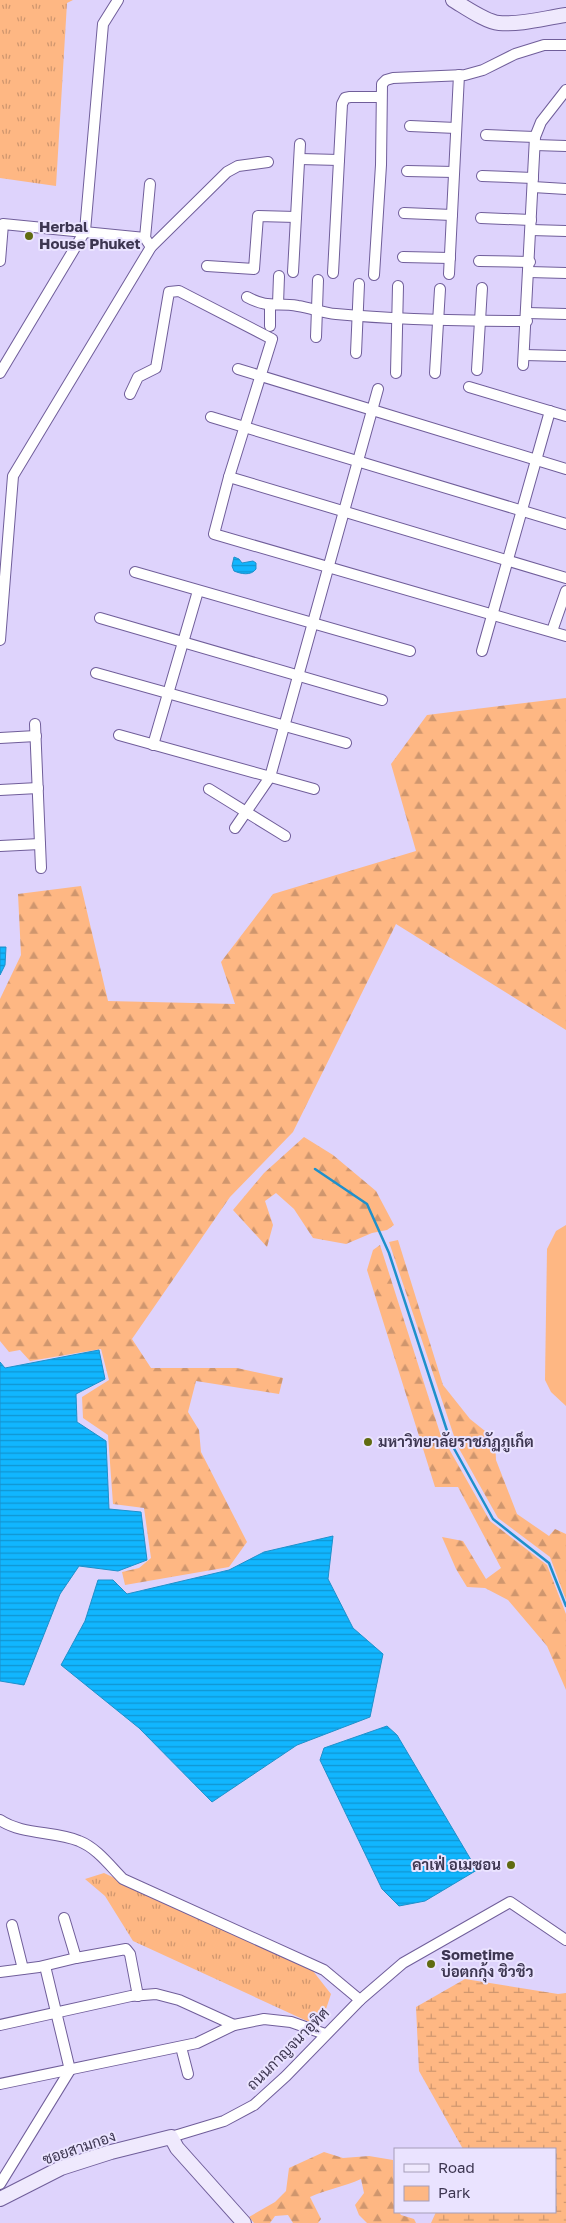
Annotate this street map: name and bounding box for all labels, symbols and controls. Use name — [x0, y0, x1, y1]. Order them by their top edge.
place label: Herbal House Phuket — [39, 217, 141, 252]
marker: Herbal House Phuket — [23, 230, 35, 242]
place label: มหาวิทยาลัยราชภัฏภูเก็ต — [378, 1431, 534, 1453]
marker: มหาวิทยาลัยราชภัฏภูเก็ต — [362, 1436, 374, 1448]
place label: คาเฟ่ อเมซอน — [412, 1855, 501, 1873]
marker: คาเฟ่ อเมซอน — [505, 1859, 517, 1871]
place label: Sometime บ่อตกกุ้ง ชิวชิว — [441, 1945, 534, 1983]
marker: Sometime บ่อตกกุ้ง ชิวชิว — [425, 1958, 437, 1970]
street label: ถนนกาญจนาอุทิศ — [242, 2003, 334, 2095]
street label: ซอยสามกอง — [40, 2126, 118, 2168]
legend — [394, 2148, 556, 2213]
text: Road — [438, 2158, 475, 2176]
text: Park — [438, 2183, 471, 2201]

